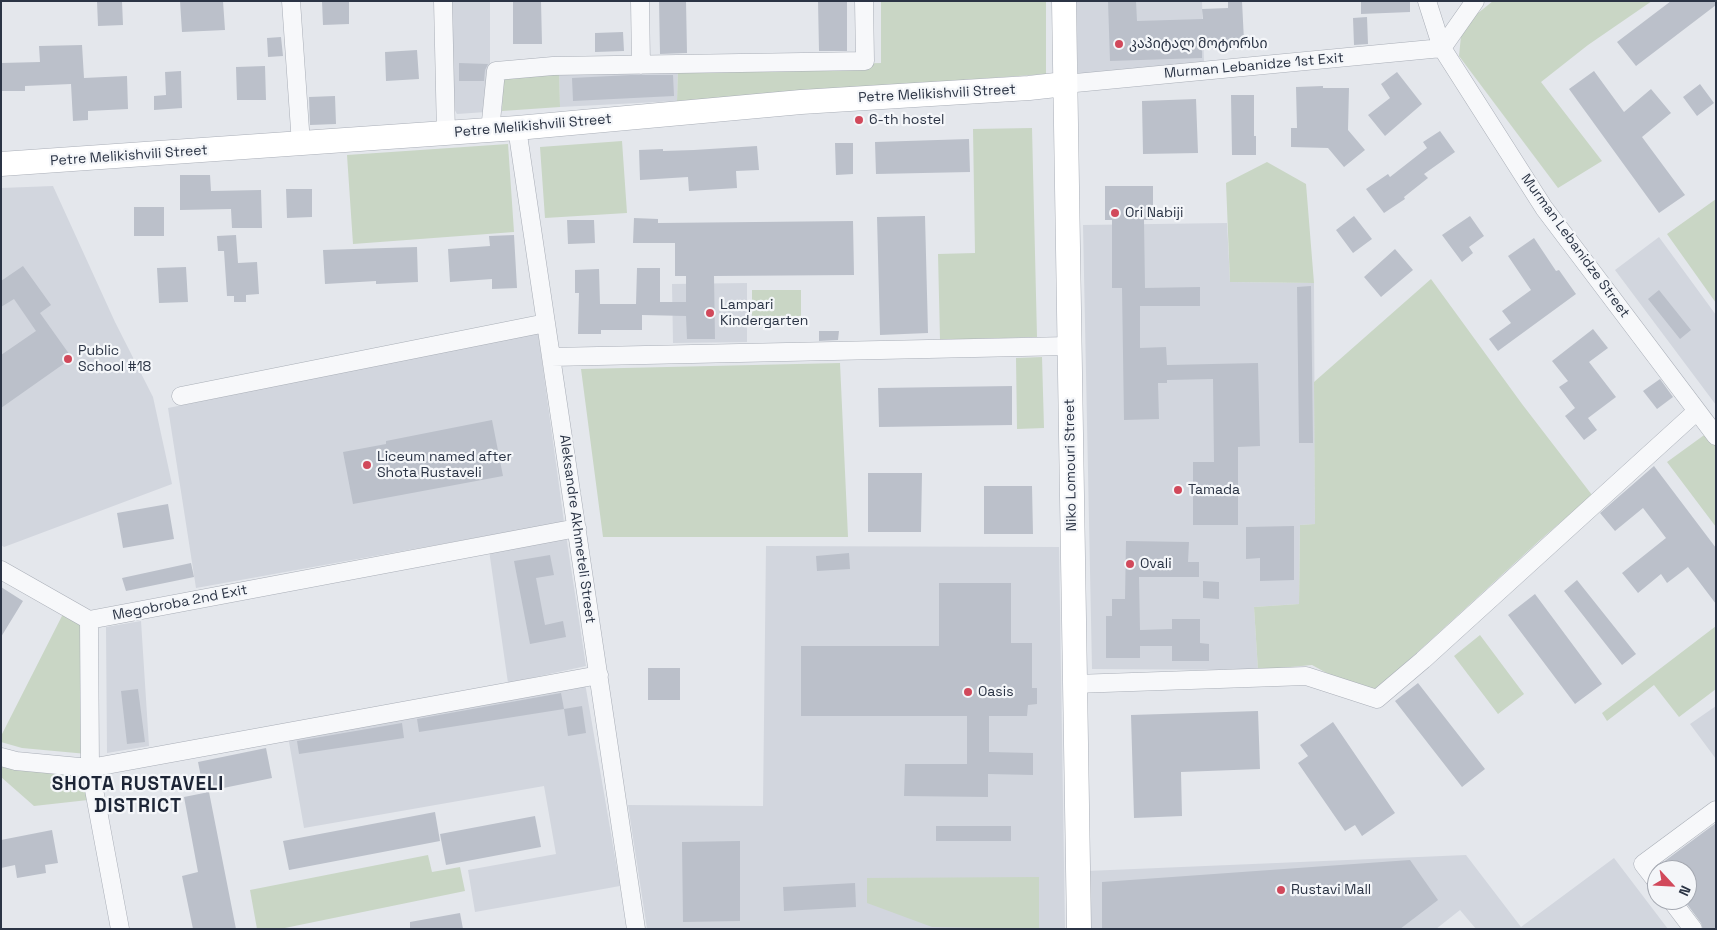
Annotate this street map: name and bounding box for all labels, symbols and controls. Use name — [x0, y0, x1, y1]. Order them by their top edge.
place label: კაპიტალ მოტორსი — [1129, 36, 1267, 52]
marker: კაპიტალ მოტორსი — [1113, 38, 1125, 50]
street label: Murman Lebanidze 1st Exit — [1163, 50, 1345, 82]
street label: Petre Melikishvili Street — [858, 81, 1016, 107]
street label: Petre Melikishvili Street — [454, 111, 612, 141]
place label: 6-th hostel — [869, 112, 945, 128]
marker: 6-th hostel — [853, 114, 865, 126]
street label: Petre Melikishvili Street — [50, 142, 208, 170]
street label: Murman Lebanidze Street — [1517, 171, 1633, 321]
place label: Ori Nabiji — [1125, 205, 1183, 221]
marker: Ori Nabiji — [1109, 207, 1121, 219]
place label: Lampari Kindergarten — [720, 297, 808, 330]
marker: Lampari Kindergarten — [704, 307, 716, 319]
place label: Public School #18 — [78, 343, 151, 376]
marker: Public School #18 — [62, 353, 74, 365]
street label: Niko Lomouri Street — [1061, 398, 1081, 532]
street label: Aleksandre Akhmeteli Street — [555, 434, 599, 624]
place label: Liceum named after Shota Rustaveli — [377, 449, 512, 482]
marker: Liceum named after Shota Rustaveli — [361, 459, 373, 471]
place label: Tamada — [1188, 482, 1240, 498]
marker: Tamada — [1172, 484, 1184, 496]
place label: Ovali — [1140, 556, 1172, 572]
marker: Ovali — [1124, 558, 1136, 570]
street label: Megobroba 2nd Exit — [111, 582, 249, 624]
place label: Oasis — [978, 684, 1014, 700]
marker: Oasis — [962, 686, 974, 698]
district label: SHOTA RUSTAVELI DISTRICT — [50, 774, 226, 818]
north arrow — [1647, 860, 1697, 910]
place label: Rustavi Mall — [1291, 882, 1371, 898]
text: N — [1675, 883, 1695, 899]
marker: Rustavi Mall — [1275, 884, 1287, 896]

